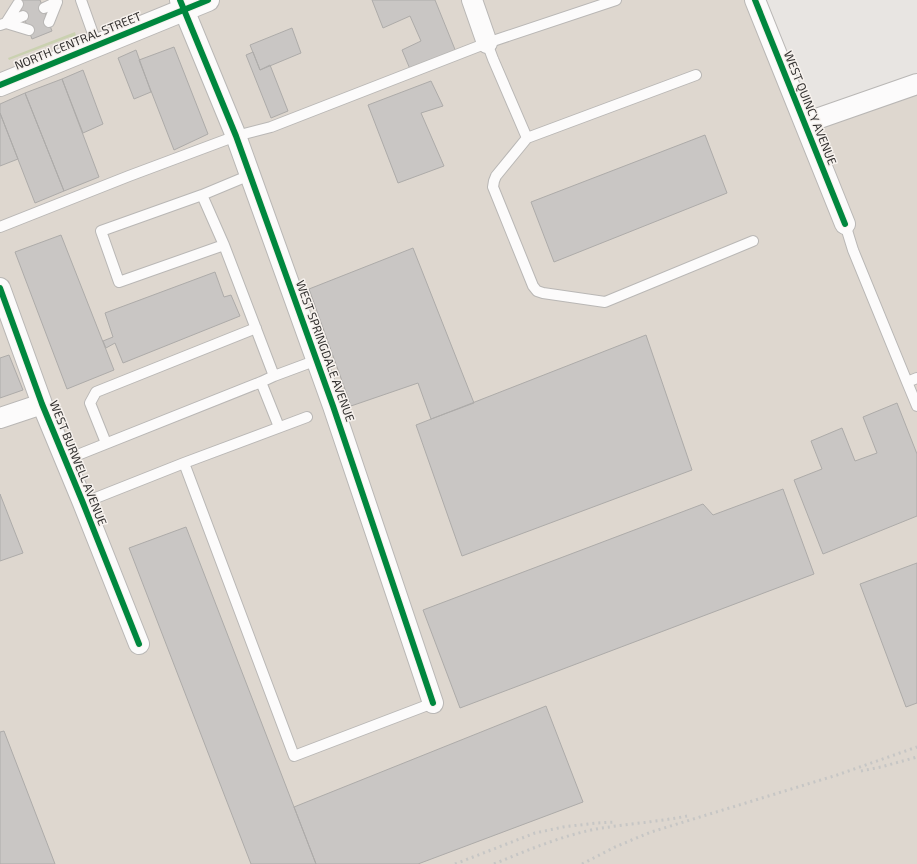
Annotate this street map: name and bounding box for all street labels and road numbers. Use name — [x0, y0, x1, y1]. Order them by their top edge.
street label: NORTH CENTRAL STREET — [12, 8, 143, 72]
street label: WEST QUINCY AVENUE — [781, 49, 840, 167]
street label: WEST SPRINGDALE AVENUE — [294, 278, 358, 424]
street label: WEST BURWELL AVENUE — [47, 398, 111, 528]

